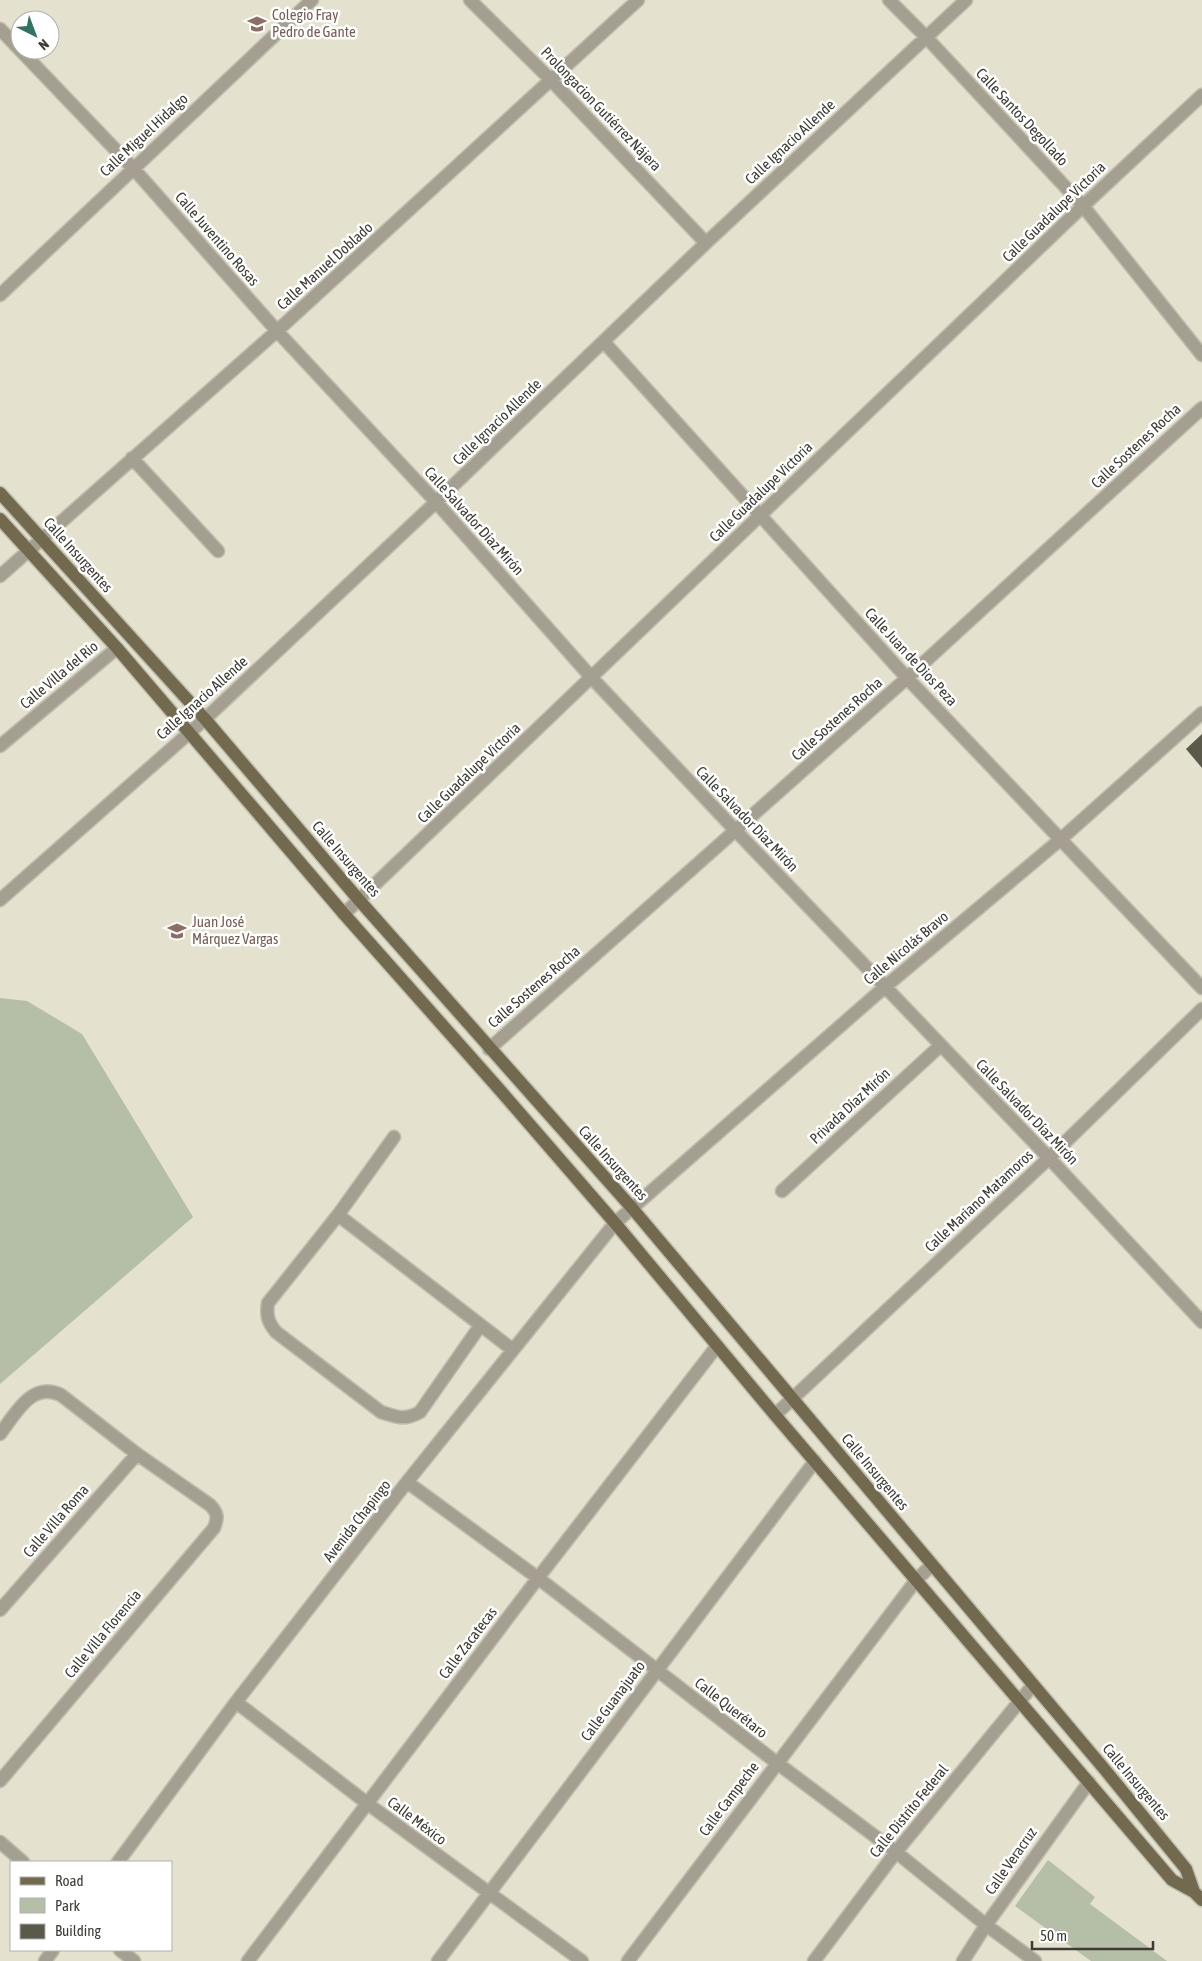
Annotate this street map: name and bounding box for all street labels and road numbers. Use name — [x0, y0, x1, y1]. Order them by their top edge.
street label: Prolongacion Gutiérrez Nájera — [538, 43, 665, 174]
street label: Calle Santos Degollado — [973, 64, 1072, 169]
street label: Calle Miguel Hidalgo — [96, 90, 191, 180]
street label: Calle Ignacio Allende — [741, 96, 838, 187]
street label: Calle Guadalupe Victoria — [999, 158, 1109, 265]
street label: Calle Juventino Rosas — [172, 188, 263, 289]
street label: Calle Manuel Doblado — [273, 218, 376, 313]
street label: Calle Ignacio Allende — [449, 375, 544, 468]
street label: Calle Sostenes Rocha — [1088, 400, 1184, 491]
street label: Calle Guadalupe Victoria — [706, 438, 816, 545]
street label: Calle Salvador Díaz Mirón — [421, 463, 527, 578]
street label: Calle Insurgentes — [40, 514, 116, 595]
street label: Calle Juan de Dios Peza — [862, 604, 961, 709]
street label: Calle Villa del Río — [16, 637, 101, 712]
street label: Calle Ignacio Allende — [153, 652, 251, 743]
street label: Calle Sostenes Rocha — [788, 674, 885, 764]
street label: Calle Guadalupe Victoria — [414, 719, 524, 826]
street label: Calle Salvador Díaz Mirón — [693, 763, 802, 875]
street label: Calle Insurgentes — [309, 817, 384, 900]
street label: Calle Nicolás Bravo — [860, 907, 951, 988]
street label: Calle Sostenes Rocha — [484, 942, 583, 1031]
street label: Calle Salvador Díaz Mirón — [973, 1056, 1082, 1168]
street label: Privada Díaz Mirón — [806, 1064, 893, 1147]
street label: Calle Insurgentes — [575, 1122, 651, 1203]
street label: Calle Mariano Matamoros — [921, 1146, 1036, 1255]
street label: Calle Insurgentes — [838, 1430, 912, 1513]
street label: Avenida Chapingo — [319, 1476, 394, 1565]
street label: Calle Villa Roma — [20, 1481, 92, 1560]
street label: Calle Villa Florencia — [61, 1586, 144, 1681]
street label: Calle Zacatecas — [435, 1603, 500, 1682]
street label: Calle Guanajuato — [577, 1657, 648, 1744]
street label: Calle Querétaro — [692, 1674, 771, 1741]
street label: Calle Insurgentes — [1099, 1740, 1173, 1823]
street label: Calle Campeche — [695, 1758, 762, 1839]
street label: Calle Distrito Federal — [866, 1761, 951, 1861]
street label: Calle México — [385, 1793, 450, 1848]
street label: Calle Veracruz — [981, 1823, 1040, 1897]

